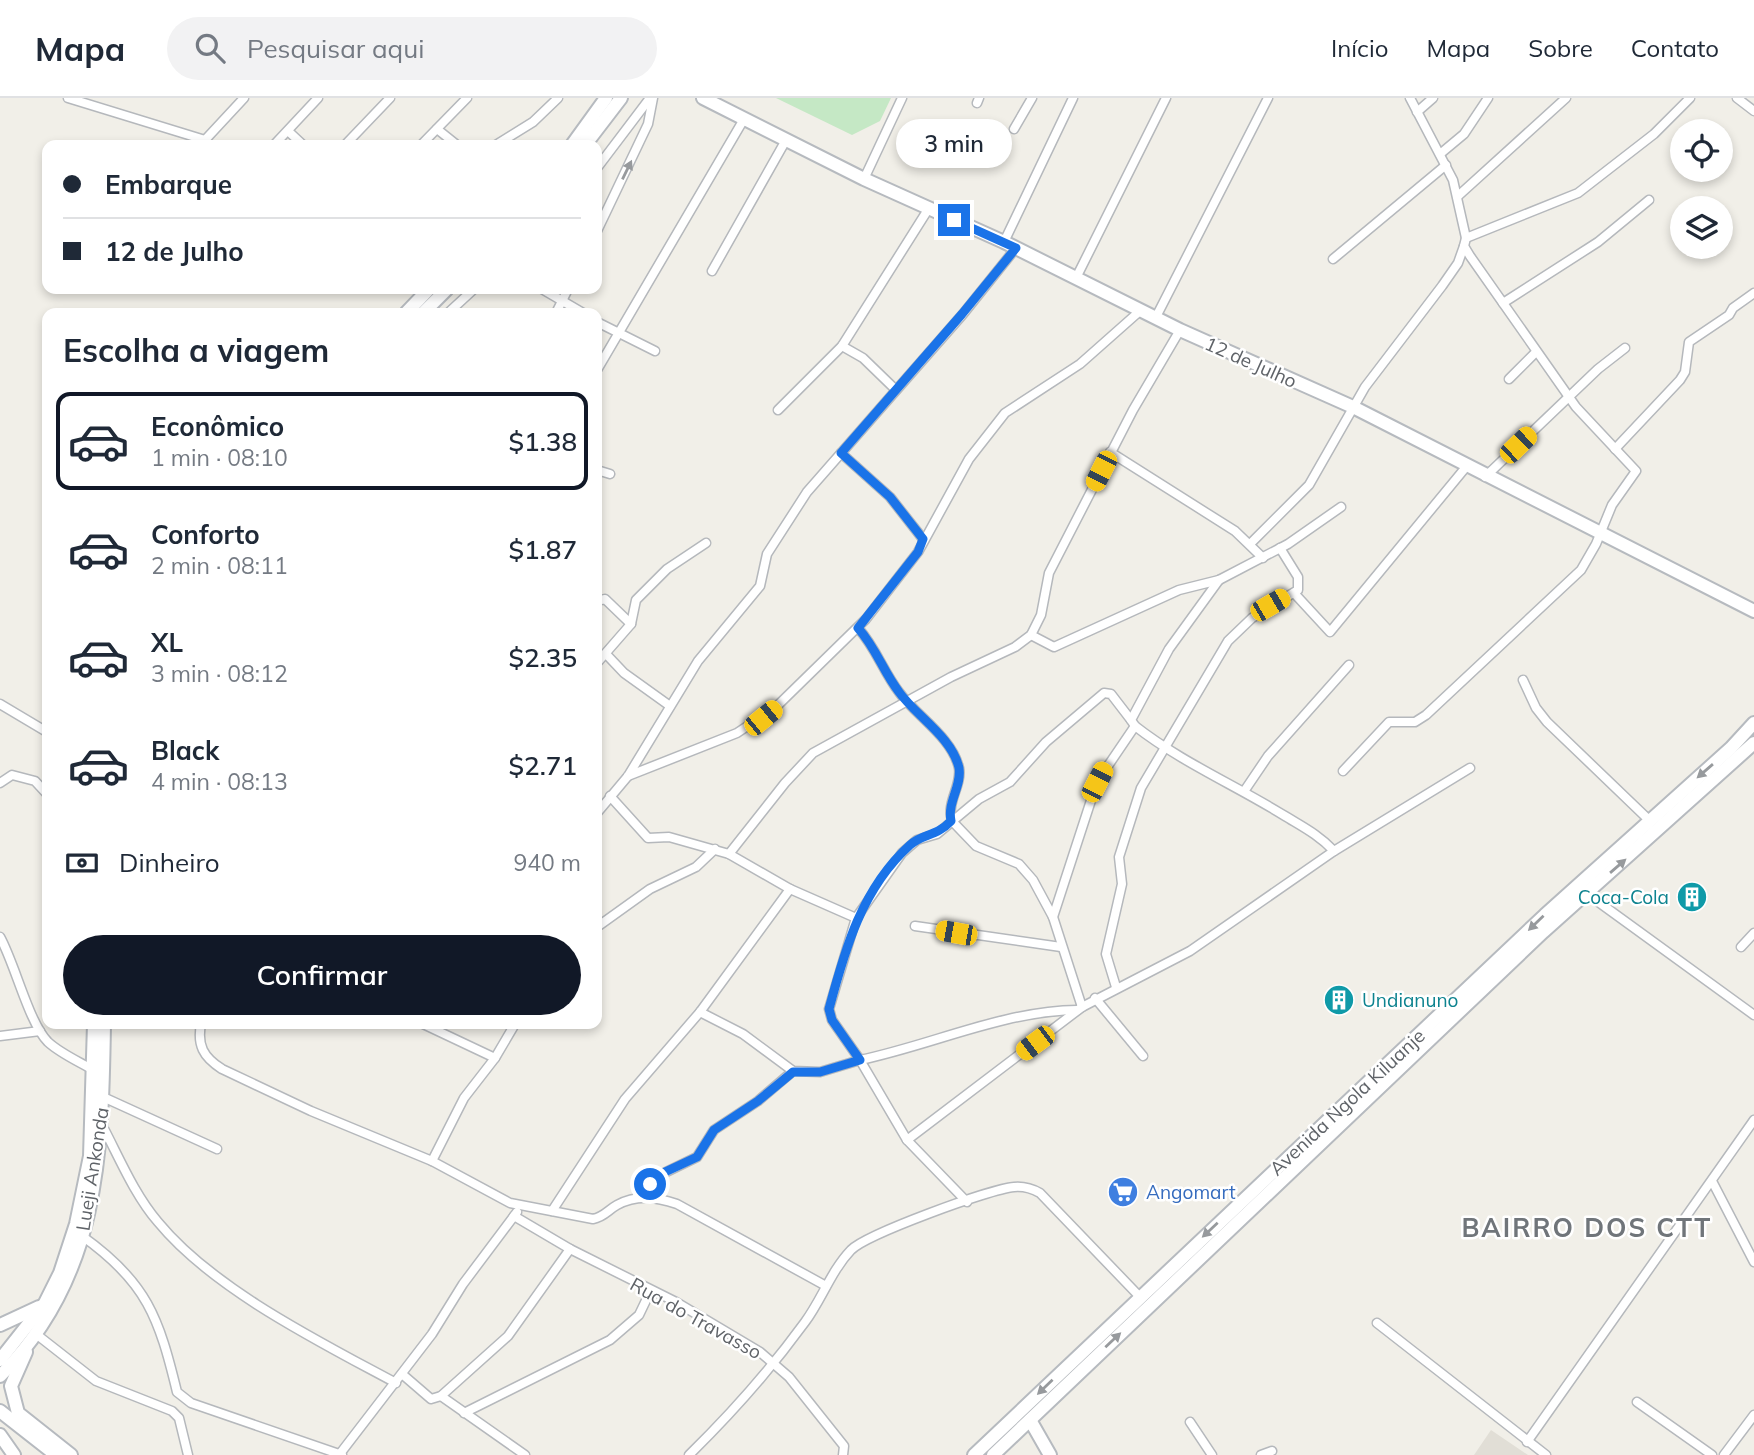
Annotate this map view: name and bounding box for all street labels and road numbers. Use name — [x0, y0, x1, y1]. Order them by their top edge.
street label: 12 de Julho — [1201, 331, 1301, 393]
street label: Avenida Ngola Kiluanje — [1264, 1024, 1430, 1180]
street label: Lueji Ankonda — [70, 1105, 114, 1233]
street label: Rua do Travasso — [626, 1272, 766, 1364]

